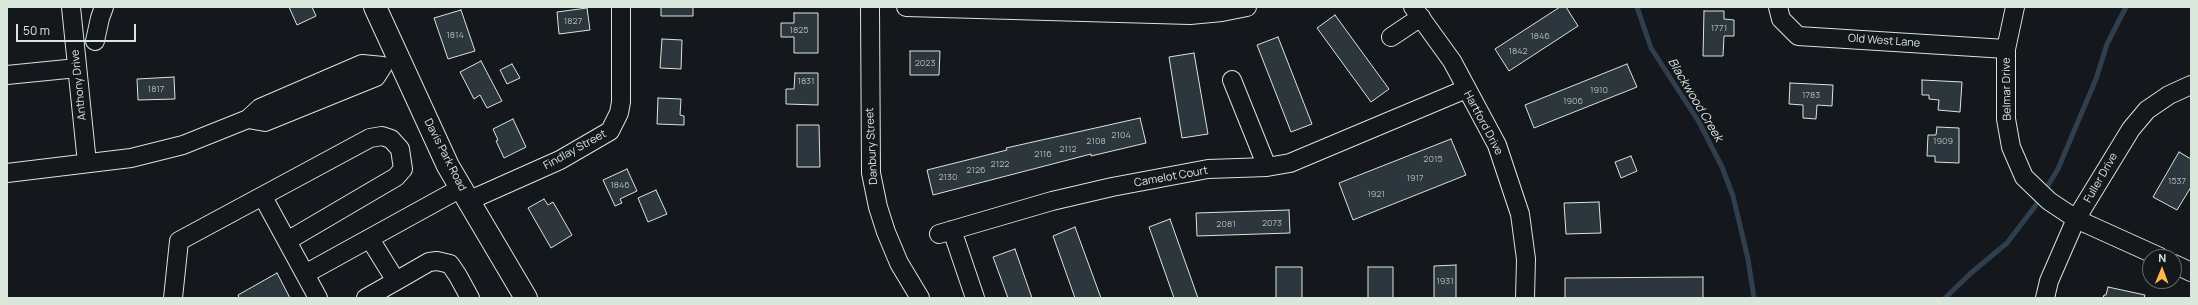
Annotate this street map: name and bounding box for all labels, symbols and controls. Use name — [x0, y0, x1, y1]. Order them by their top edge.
scale bar — [18, 16, 138, 42]
house number: 1827 — [564, 16, 582, 26]
text: 50 m — [23, 22, 50, 39]
house number: 1771 — [1711, 23, 1727, 33]
house number: 1825 — [789, 25, 809, 35]
house number: 1814 — [446, 30, 464, 40]
house number: 1846 — [1530, 31, 1550, 41]
street label: Old West Lane — [1847, 32, 1921, 50]
house number: 1842 — [1508, 46, 1528, 56]
street label: Anthony Drive — [69, 49, 89, 121]
water label: Blackwood Creek — [1664, 56, 1726, 144]
street label: Belmar Drive — [2000, 57, 2014, 121]
house number: 2023 — [915, 58, 935, 68]
house number: 1831 — [797, 76, 815, 86]
house number: 1817 — [148, 84, 164, 94]
house number: 1910 — [1590, 85, 1608, 95]
street label: Hartford Drive — [1461, 89, 1505, 157]
house number: 1783 — [1802, 90, 1820, 100]
house number: 1906 — [1563, 96, 1583, 106]
street label: Danbury Street — [863, 107, 881, 185]
street label: Davis Park Road — [421, 117, 469, 193]
street label: Findlay Street — [541, 127, 609, 173]
house number: 2104 — [1111, 130, 1131, 140]
house number: 2108 — [1086, 136, 1106, 146]
house number: 1909 — [1933, 136, 1953, 146]
house number: 2112 — [1059, 144, 1077, 154]
house number: 2116 — [1034, 149, 1052, 159]
street label: Fuller Drive — [2081, 151, 2121, 205]
house number: 2015 — [1423, 154, 1443, 164]
house number: 2122 — [991, 159, 1009, 169]
street label: Camelot Court — [1133, 164, 1209, 190]
house number: 2126 — [966, 165, 986, 175]
house number: 2130 — [938, 172, 958, 182]
house number: 1917 — [1406, 173, 1424, 183]
house number: 1537 — [2168, 176, 2186, 186]
house number: 1846 — [610, 180, 630, 190]
house number: 1921 — [1367, 189, 1385, 199]
house number: 2073 — [1262, 218, 1282, 228]
house number: 2081 — [1216, 219, 1236, 229]
north arrow — [2142, 249, 2182, 289]
text: N — [2158, 250, 2166, 265]
house number: 1931 — [1436, 276, 1454, 286]

